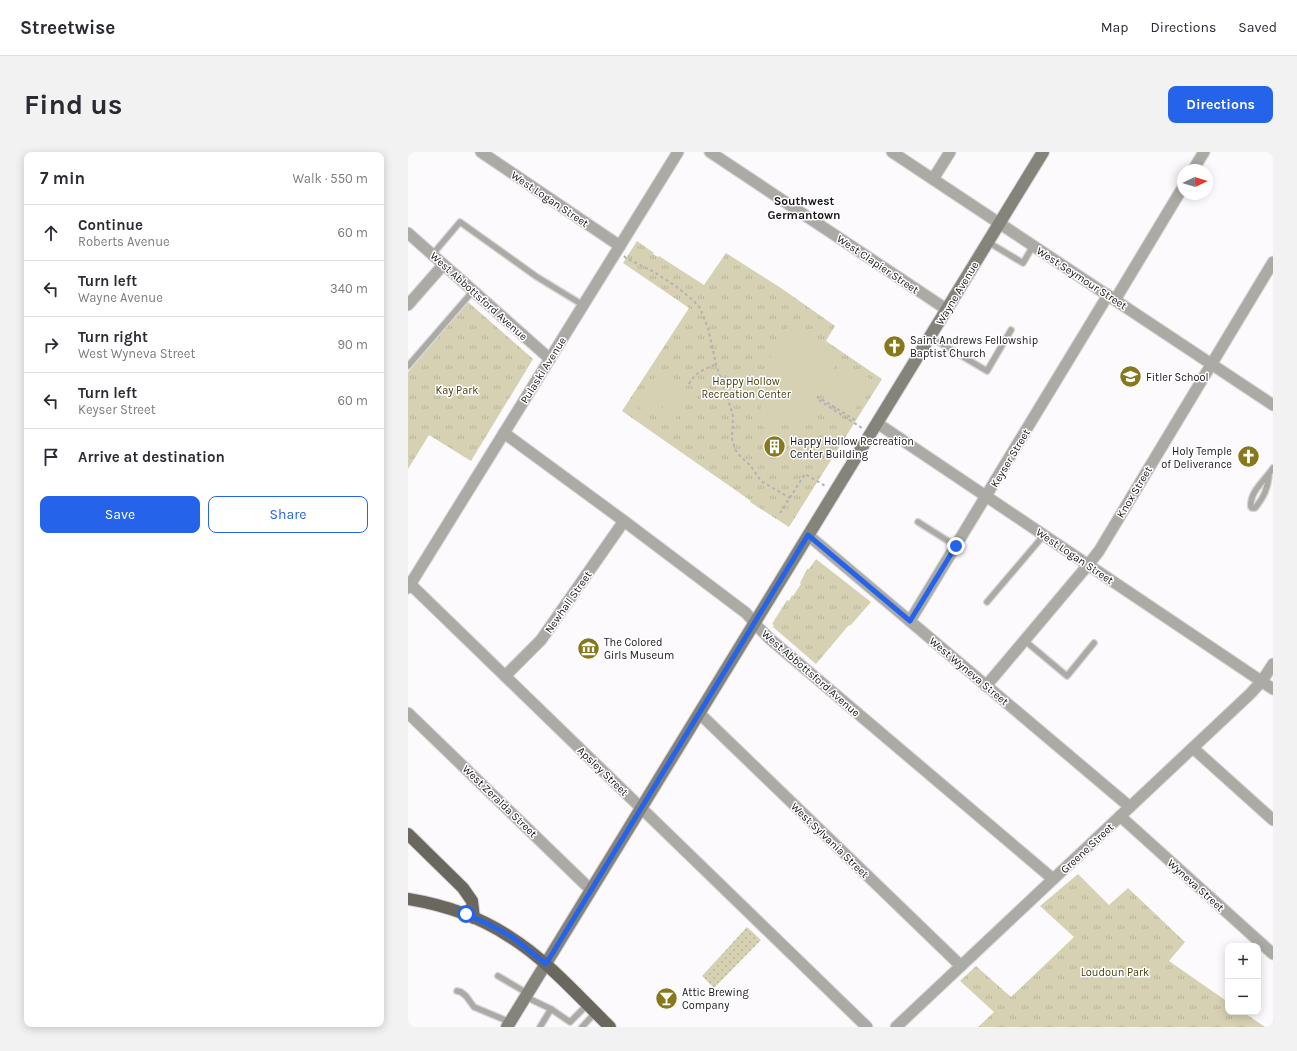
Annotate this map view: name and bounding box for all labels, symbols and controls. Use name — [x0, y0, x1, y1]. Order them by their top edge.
text: Streetwise — [20, 17, 115, 39]
text: Map — [1101, 19, 1129, 36]
text: Directions — [1151, 19, 1216, 36]
text: Saved — [1238, 19, 1277, 36]
button: Directions — [1168, 86, 1273, 123]
text: Find us — [24, 88, 123, 121]
north arrow — [1177, 164, 1213, 200]
text: 7 min — [40, 168, 85, 188]
street label: West Logan Street — [509, 169, 591, 230]
text: Walk · 550 m — [293, 171, 368, 186]
district label: Southwest Germantown — [767, 194, 841, 222]
text: Continue — [78, 216, 143, 234]
icon: ahead — [40, 222, 62, 244]
text: 60 m — [338, 225, 368, 240]
street label: West Clapier Street — [834, 232, 921, 297]
text: Roberts Avenue — [78, 234, 170, 249]
street label: West Seymour Street — [1034, 244, 1129, 312]
street label: West Abbottsford Avenue — [428, 249, 530, 344]
street label: Wayne Avenue — [933, 259, 982, 327]
text: Turn left — [78, 272, 137, 290]
icon: left — [40, 278, 62, 300]
text: 340 m — [330, 281, 368, 296]
text: Wayne Avenue — [78, 290, 163, 305]
text: Turn right — [78, 328, 148, 346]
church icon: Saint Andrews Fellowship Baptist Church — [882, 333, 908, 359]
icon: right — [40, 334, 62, 356]
street label: Pulaski Avenue — [518, 334, 569, 406]
place label: Saint Andrews Fellowship Baptist Church — [910, 334, 1038, 360]
text: 90 m — [337, 337, 368, 352]
text: West Wyneva Street — [78, 346, 195, 361]
school or university icon: Fitler School — [1117, 364, 1143, 390]
place label: Fitler School — [1146, 371, 1209, 384]
park label: Happy Hollow Recreation Center — [701, 375, 791, 401]
text: Turn left — [78, 384, 137, 402]
park label: Kay Park — [436, 384, 478, 397]
icon: left — [40, 390, 62, 412]
text: 60 m — [338, 393, 368, 408]
text: Keyser Street — [78, 402, 156, 417]
street label: Keyser Street — [988, 427, 1033, 490]
building icon: Happy Hollow Recreation Center Building — [761, 434, 787, 460]
place label: Happy Hollow Recreation Center Building — [790, 435, 914, 461]
church icon: Holy Temple of Deliverance — [1235, 444, 1261, 470]
place label: Holy Temple of Deliverance — [1161, 445, 1232, 471]
icon: arrive — [40, 446, 62, 468]
text: Arrive at destination — [78, 448, 225, 466]
street label: Knox Street — [1114, 464, 1155, 520]
button: Save — [40, 496, 200, 533]
button: Share — [208, 496, 368, 533]
street label: West Logan Street — [1034, 526, 1116, 587]
route end — [947, 537, 965, 555]
street label: Newhall Street — [542, 569, 595, 636]
street label: West Abbottsford Avenue — [759, 627, 863, 720]
street label: West Wyneva Street — [926, 634, 1011, 708]
museum icon: The Colored Girls Museum — [576, 635, 602, 661]
place label: The Colored Girls Museum — [604, 636, 674, 662]
street label: Apsley Street — [575, 744, 631, 799]
street label: West Zeralda Street — [460, 763, 540, 840]
street label: West Sylvania Street — [788, 800, 871, 881]
street label: Greene Street — [1058, 821, 1116, 876]
street label: Wyneva Street — [1165, 857, 1227, 914]
route start — [457, 905, 475, 923]
map controls — [1225, 943, 1261, 1015]
button: + — [1225, 943, 1261, 979]
park label: Loudoun Park — [1081, 966, 1149, 979]
button: − — [1225, 979, 1261, 1015]
bar icon: Attic Brewing Company — [654, 985, 680, 1011]
place label: Attic Brewing Company — [682, 986, 750, 1012]

